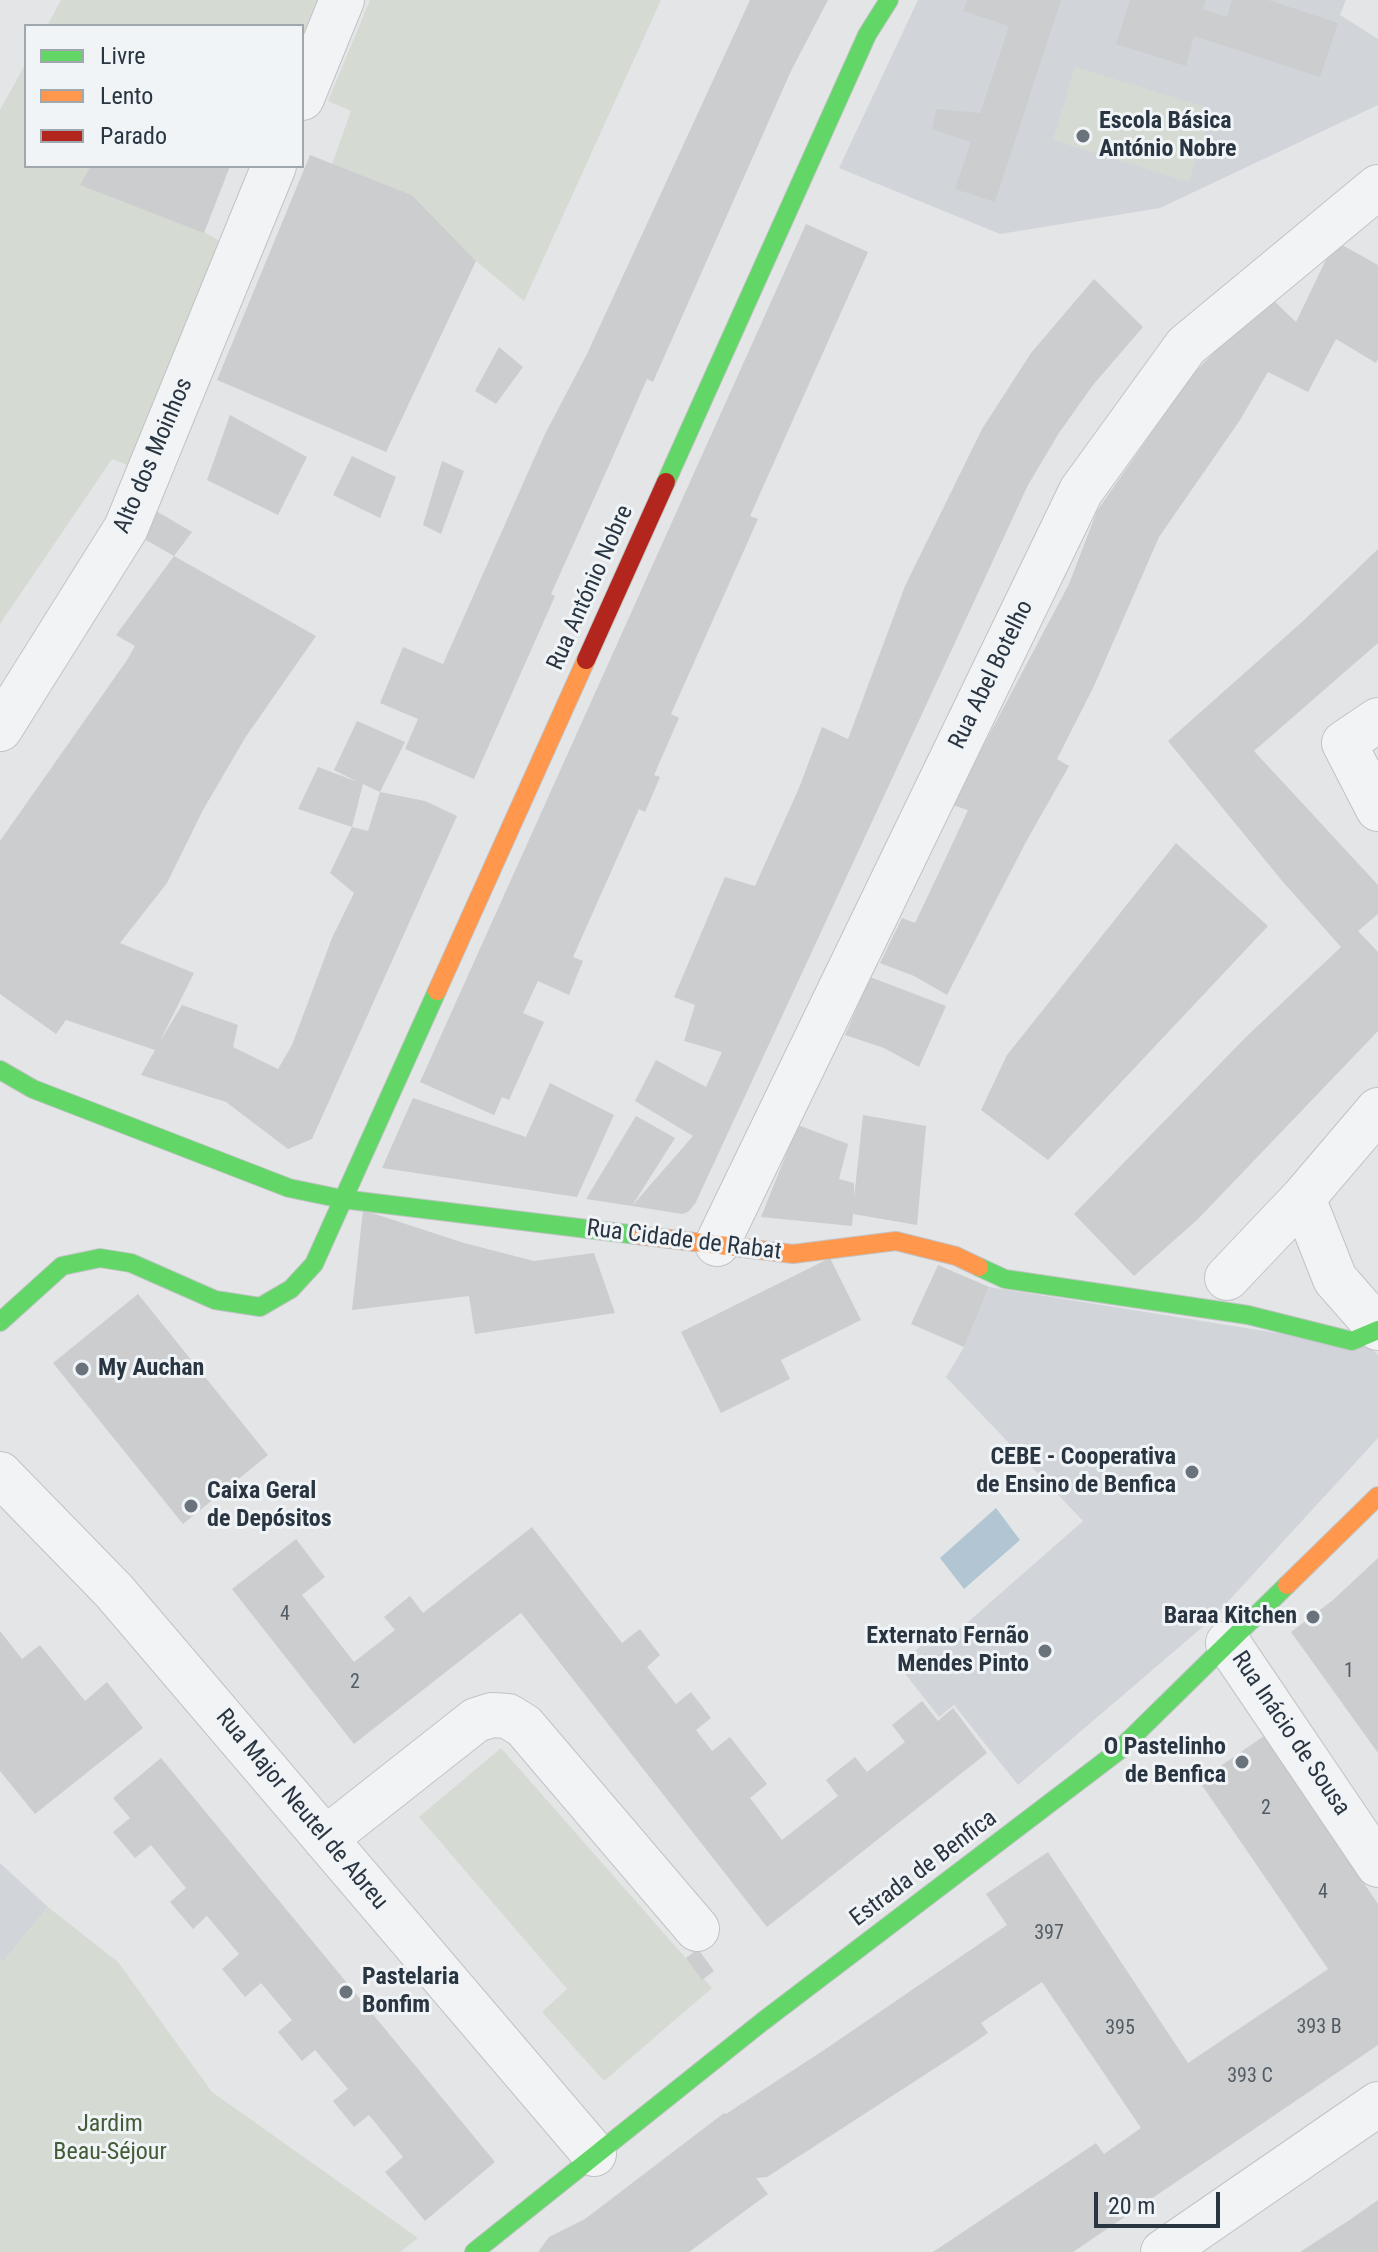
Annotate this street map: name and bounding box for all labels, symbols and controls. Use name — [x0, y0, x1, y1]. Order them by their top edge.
legend — [24, 24, 304, 168]
text: Livre — [100, 42, 146, 70]
text: Lento — [100, 82, 153, 110]
place label: Escola Básica António Nobre — [1099, 108, 1237, 164]
text: Parado — [100, 122, 167, 150]
marker: Escola Básica António Nobre — [1074, 127, 1092, 145]
street label: Alto dos Moinhos — [108, 374, 200, 538]
street label: Rua António Nobre — [542, 501, 640, 675]
street label: Rua Abel Botelho — [944, 596, 1040, 754]
street label: Rua Cidade de Rabat — [585, 1215, 783, 1267]
place label: My Auchan — [98, 1355, 204, 1383]
marker: My Auchan — [73, 1360, 91, 1378]
place label: CEBE - Cooperativa de Ensino de Benfica — [976, 1444, 1176, 1500]
marker: CEBE - Cooperativa de Ensino de Benfica — [1183, 1463, 1201, 1481]
place label: Caixa Geral de Depósitos — [207, 1478, 332, 1534]
marker: Caixa Geral de Depósitos — [182, 1497, 200, 1515]
house number: 4 — [280, 1603, 290, 1627]
place label: Baraa Kitchen — [1164, 1603, 1297, 1631]
marker: Baraa Kitchen — [1304, 1608, 1322, 1626]
place label: Externato Fernão Mendes Pinto — [866, 1623, 1029, 1679]
marker: Externato Fernão Mendes Pinto — [1036, 1642, 1054, 1660]
street label: Rua Inácio de Sousa — [1224, 1646, 1356, 1822]
house number: 1 — [1344, 1660, 1354, 1684]
house number: 2 — [350, 1671, 360, 1695]
street label: Rua Major Neutel de Abreu — [209, 1704, 393, 1916]
place label: O Pastelinho de Benfica — [1104, 1734, 1226, 1790]
marker: O Pastelinho de Benfica — [1233, 1753, 1251, 1771]
house number: 2 — [1261, 1797, 1271, 1821]
street label: Estrada de Benfica — [845, 1804, 1003, 1934]
house number: 4 — [1318, 1881, 1328, 1905]
house number: 397 — [1034, 1922, 1064, 1946]
place label: Pastelaria Bonfim — [362, 1964, 459, 2020]
marker: Pastelaria Bonfim — [337, 1983, 355, 2001]
house number: 393 B — [1296, 2016, 1342, 2040]
house number: 395 — [1105, 2017, 1135, 2041]
house number: 393 C — [1227, 2065, 1273, 2089]
park label: Jardim Beau-Séjour — [53, 2111, 167, 2167]
scale bar — [1098, 2176, 1224, 2226]
text: 20 m — [1108, 2192, 1155, 2220]

